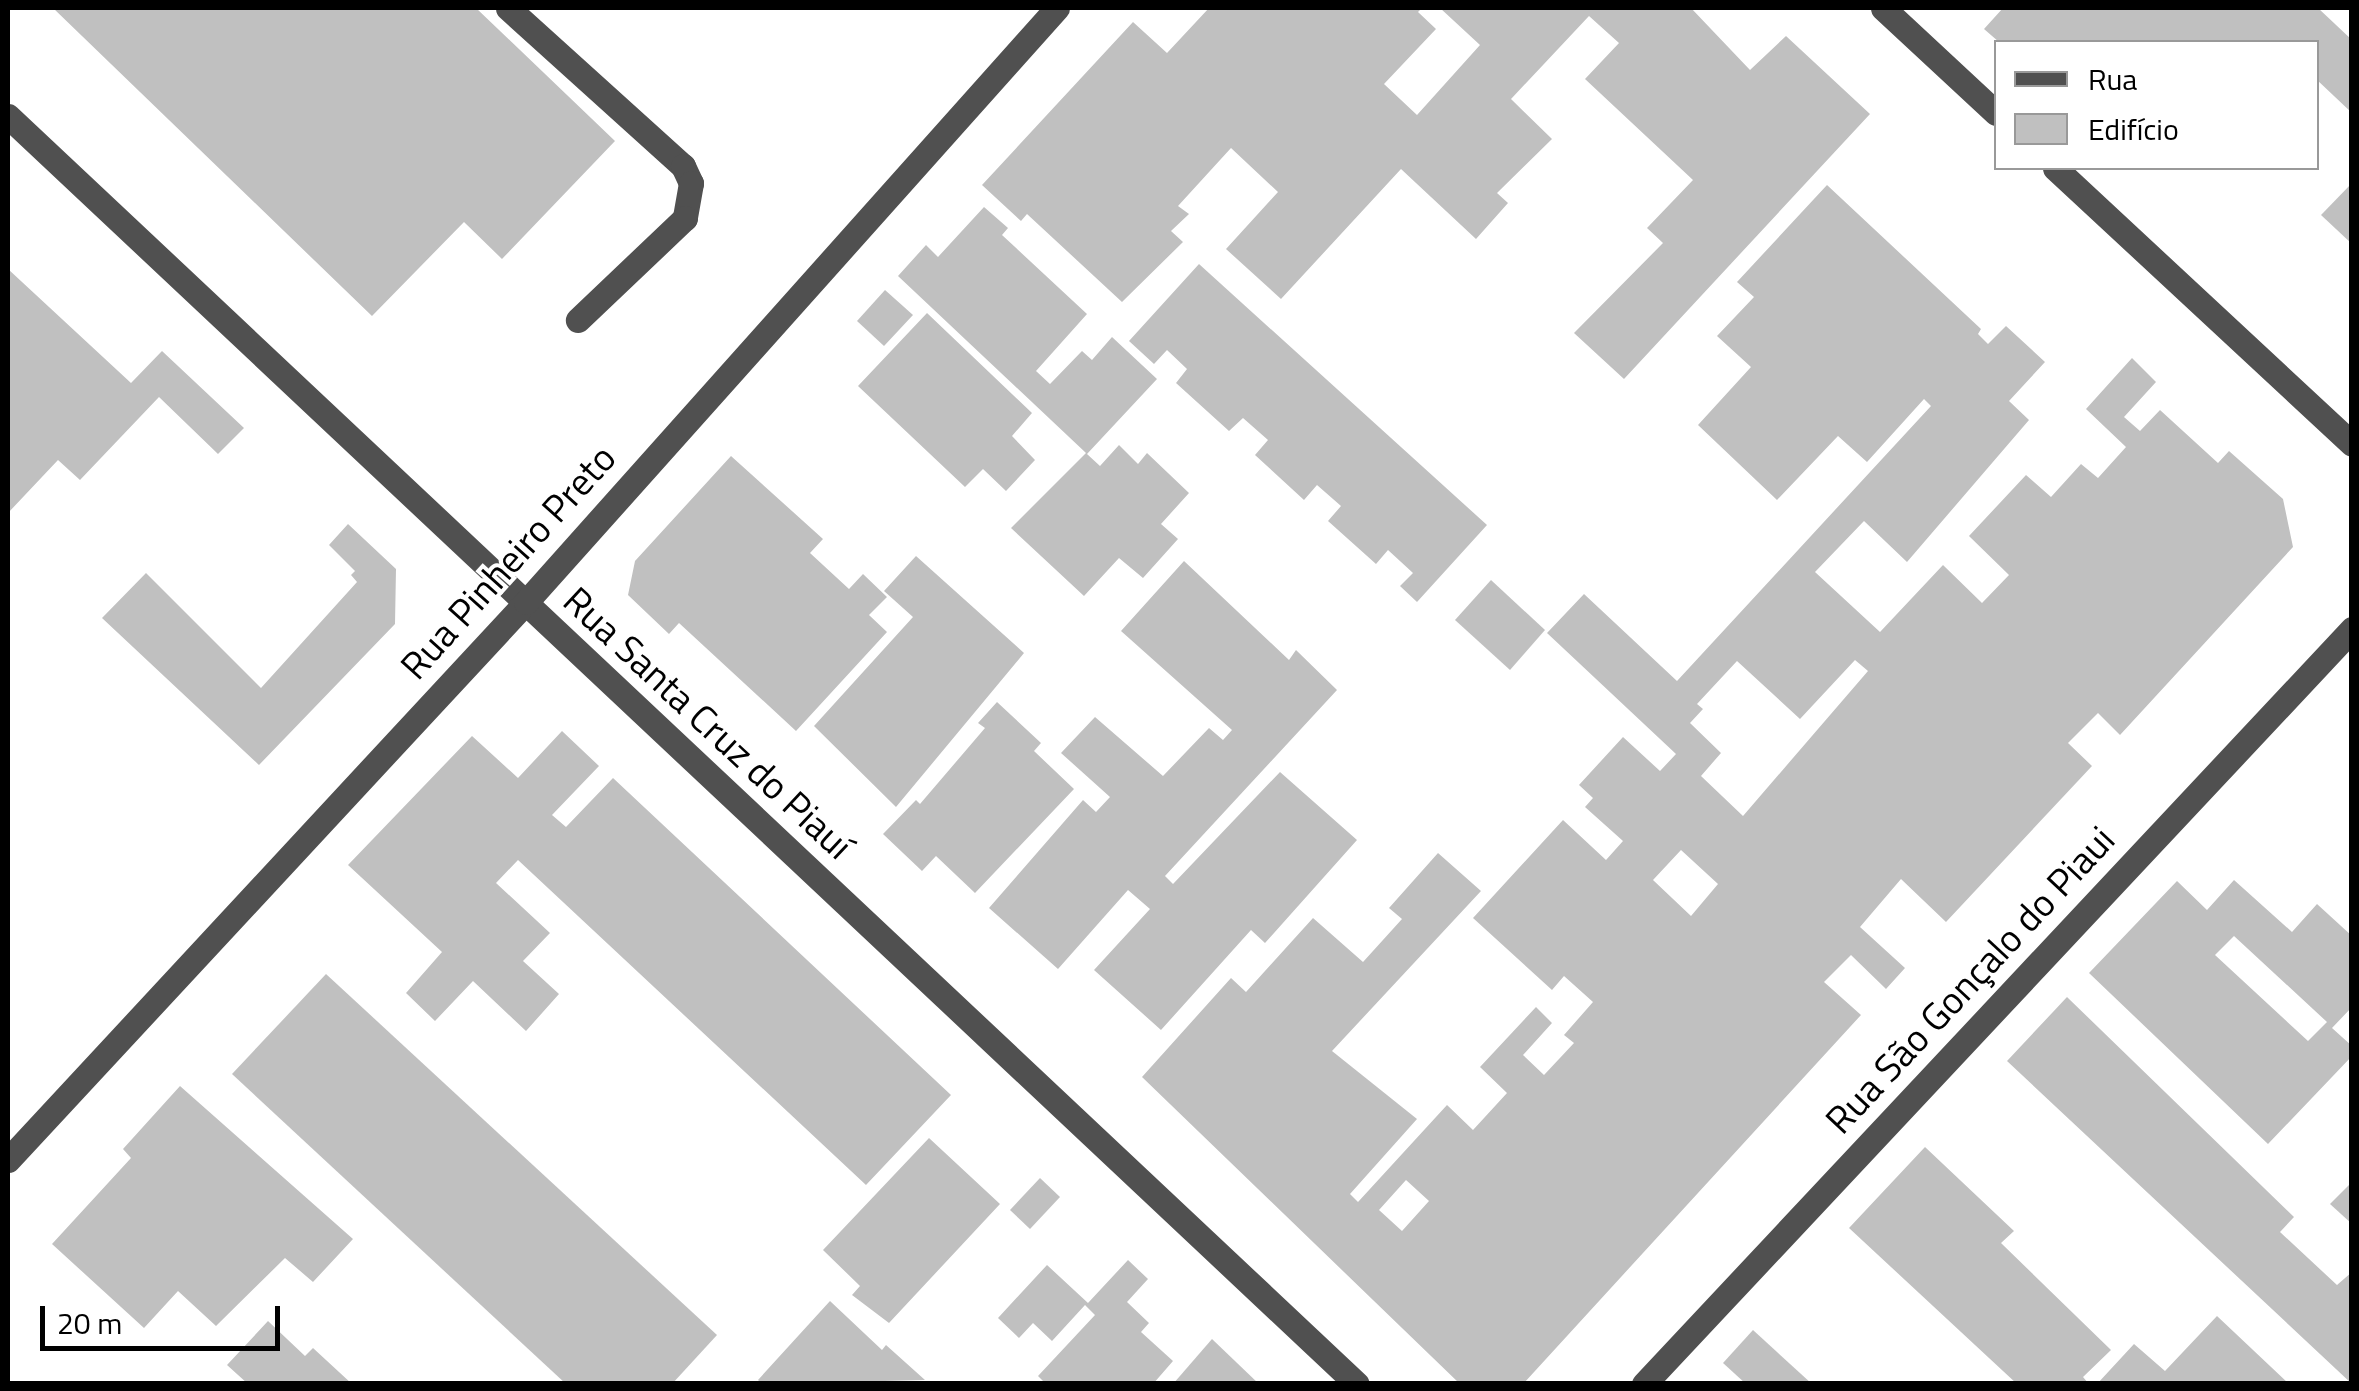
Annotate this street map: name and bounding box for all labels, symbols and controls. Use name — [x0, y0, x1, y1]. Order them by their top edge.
legend — [1994, 40, 2319, 170]
text: Rua — [2088, 56, 2137, 102]
text: Edifício — [2088, 106, 2179, 152]
street label: Rua Pinheiro Preto — [391, 436, 625, 688]
street label: Rua Santa Cruz do Piauí — [554, 577, 862, 869]
street label: Rua São Gonçalo do Piaui — [1816, 817, 2124, 1143]
scale bar — [45, 1286, 285, 1348]
text: 20 m — [57, 1300, 122, 1346]

